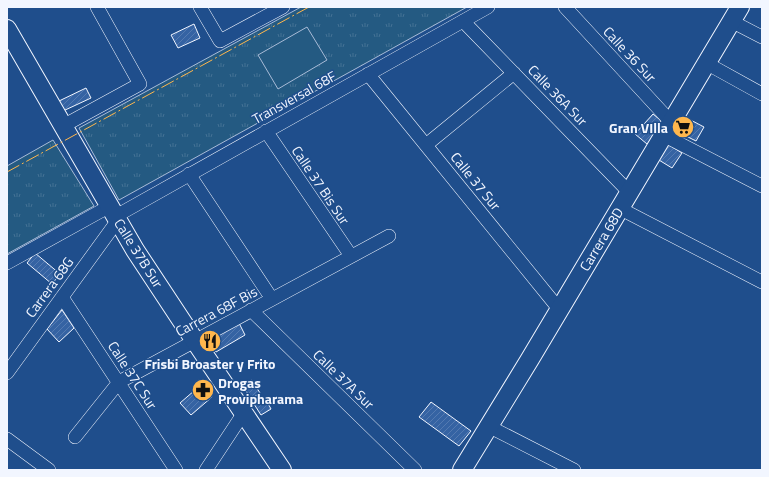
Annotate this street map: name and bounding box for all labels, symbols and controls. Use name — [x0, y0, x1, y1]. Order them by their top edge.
street label: Calle 36 Sur — [598, 21, 662, 87]
street label: Calle 36A Sur — [523, 60, 593, 131]
street label: Transversal 68F — [248, 65, 340, 129]
supermarket icon: Gran VIlla — [670, 114, 696, 140]
place label: Gran VIlla — [609, 117, 668, 138]
street label: Calle 37 Bis Sur — [287, 141, 355, 229]
street label: Calle 37 Sur — [446, 147, 506, 215]
street label: Carrera 68D — [574, 203, 628, 275]
street label: Calle 37B Sur — [109, 214, 169, 292]
street label: Carrera 68G — [20, 252, 78, 322]
street label: Carrera 68F Bis — [171, 280, 261, 342]
restaurant icon: Frisbi Broaster y Frito — [197, 328, 223, 354]
street label: Calle 37C Sur — [103, 337, 163, 413]
street label: Calle 37A Sur — [309, 344, 380, 414]
place label: Frisbi Broaster y Frito — [144, 353, 276, 374]
place label: Drogas Provipharama — [218, 372, 303, 409]
pharmacy icon: Drogas Provipharama — [190, 377, 216, 403]

